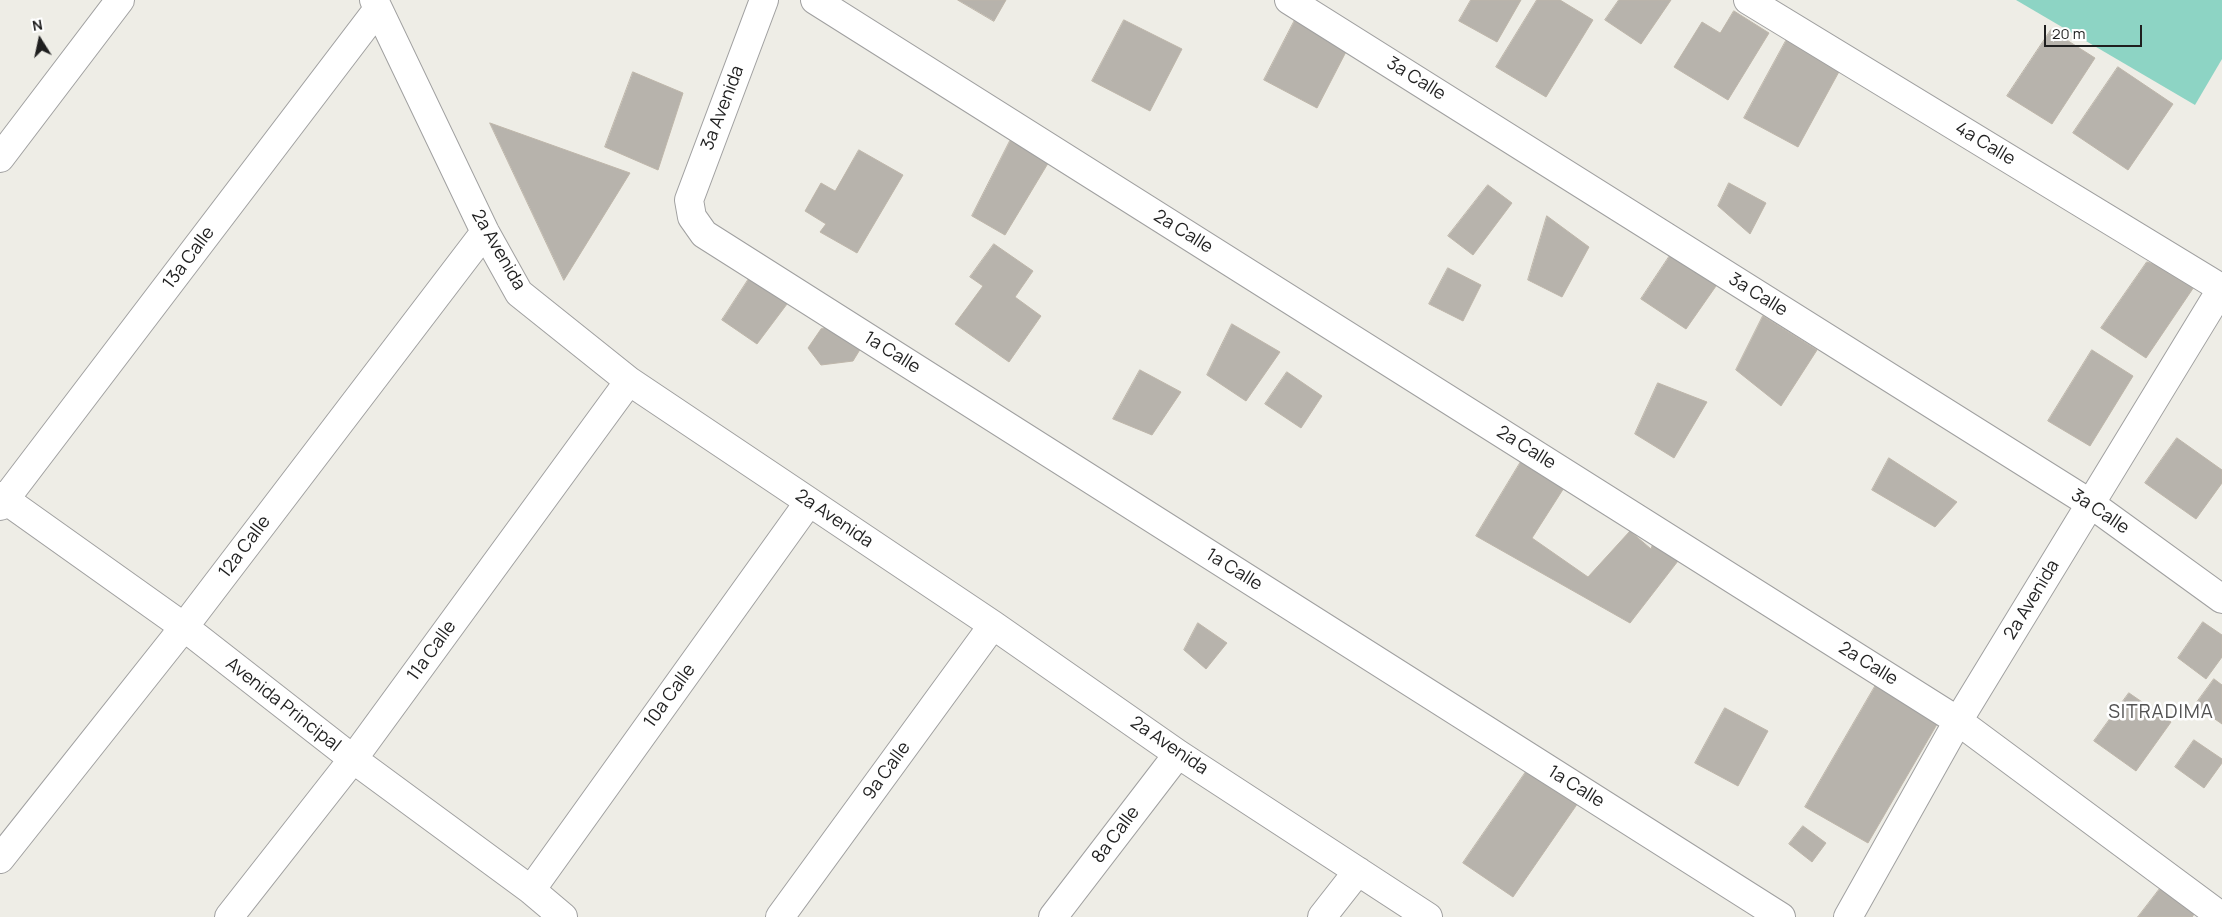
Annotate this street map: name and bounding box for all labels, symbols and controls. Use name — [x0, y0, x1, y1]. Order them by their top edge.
north arrow — [15, 15, 65, 65]
text: N — [31, 15, 44, 35]
scale bar — [2047, 15, 2144, 47]
text: 20 m — [2052, 23, 2085, 44]
street label: 3a Calle — [1383, 53, 1449, 105]
street label: 3a Avenida — [697, 63, 749, 153]
street label: 4a Calle — [1951, 118, 2019, 170]
street label: 2a Calle — [1149, 205, 1217, 259]
street label: 2a Avenida — [466, 206, 530, 294]
street label: 13a Calle — [159, 223, 219, 293]
street label: 3a Calle — [1725, 269, 1791, 321]
street label: 1a Calle — [860, 327, 924, 379]
street label: 2a Calle — [1492, 421, 1560, 475]
street label: 2a Avenida — [791, 485, 877, 553]
street label: 3a Calle — [2067, 485, 2133, 539]
street label: 12a Calle — [215, 511, 275, 583]
street label: 1a Calle — [1202, 544, 1266, 596]
street label: 2a Avenida — [2000, 556, 2064, 644]
street label: 11a Calle — [403, 617, 461, 685]
street label: 2a Calle — [1834, 637, 1902, 691]
street label: Avenida Principal — [221, 653, 345, 757]
street label: 10a Calle — [640, 660, 700, 732]
district label: SITRADIMA — [2107, 702, 2215, 724]
street label: 2a Avenida — [1126, 712, 1212, 780]
street label: 9a Calle — [859, 738, 915, 804]
street label: 1a Calle — [1544, 761, 1608, 813]
street label: 8a Calle — [1088, 802, 1144, 868]

